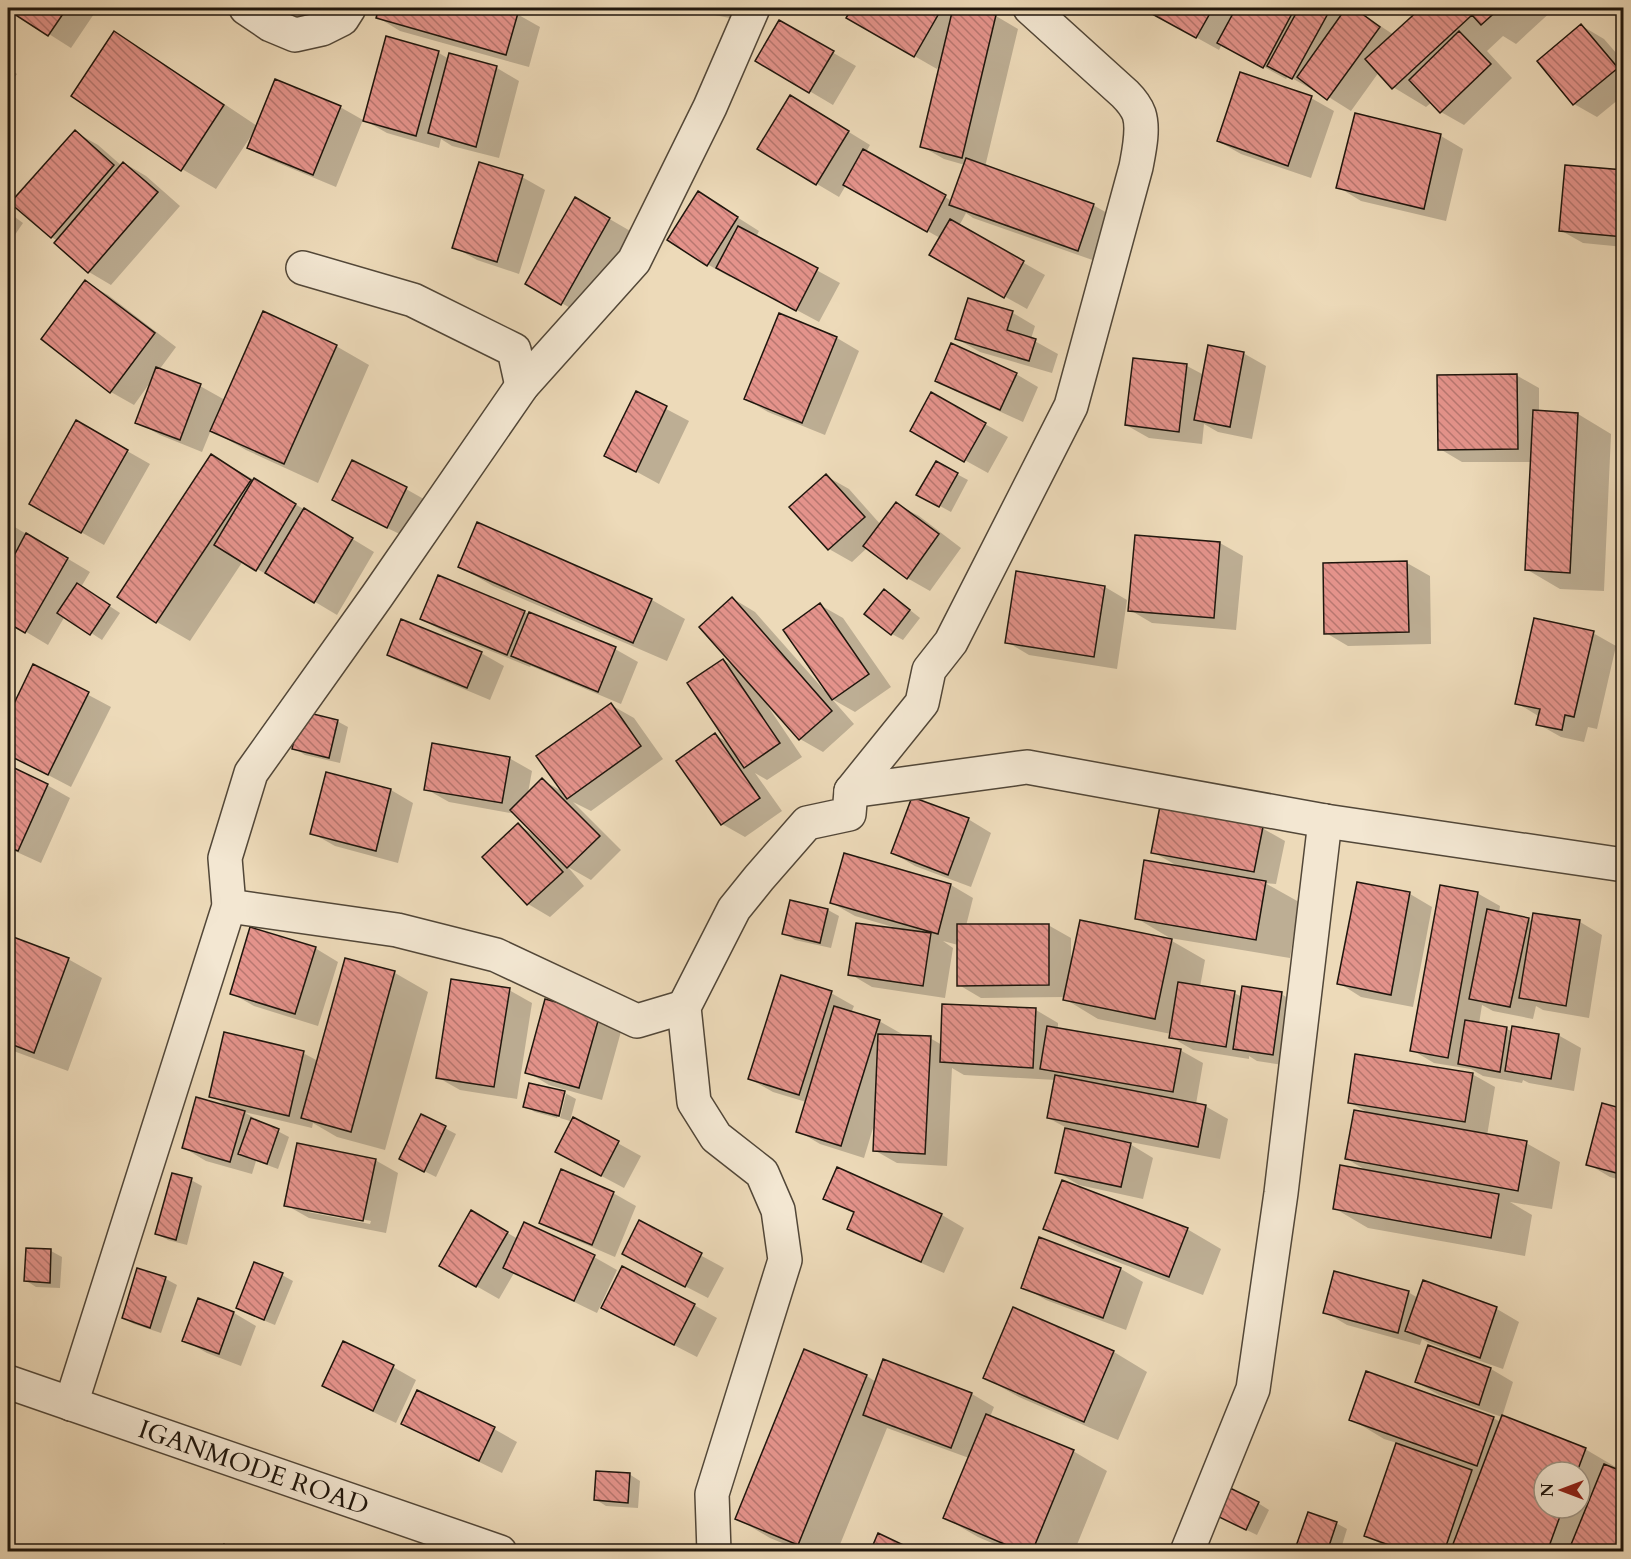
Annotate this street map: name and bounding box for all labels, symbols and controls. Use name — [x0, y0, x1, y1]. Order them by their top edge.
street label: IGANMODE ROAD — [134, 1411, 373, 1523]
north arrow — [1532, 1460, 1592, 1520]
text: N — [1537, 1483, 1559, 1497]

